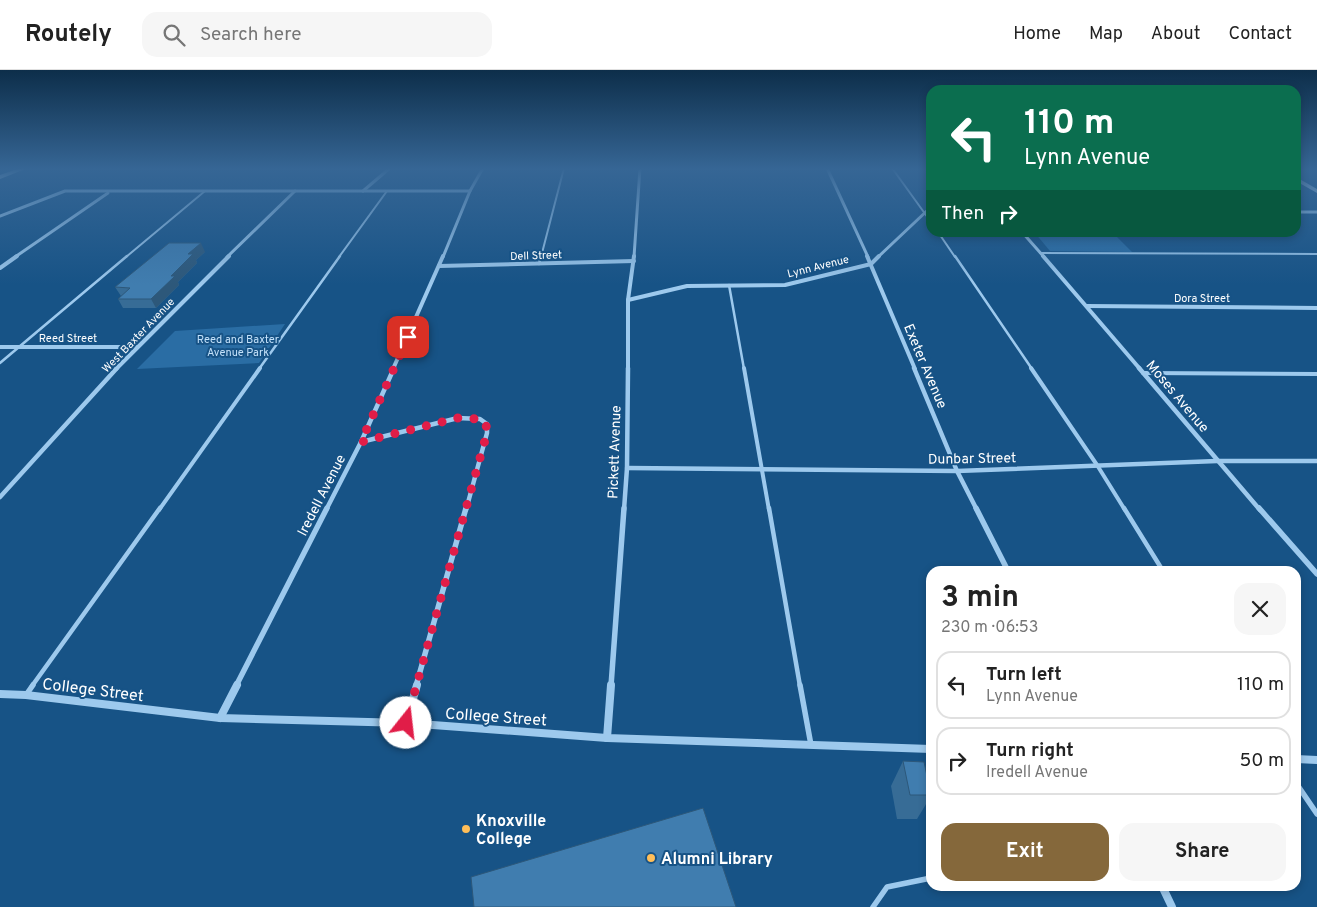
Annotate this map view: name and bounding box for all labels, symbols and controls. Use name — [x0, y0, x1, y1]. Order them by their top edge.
search box — [142, 12, 492, 57]
text: Routely — [25, 20, 112, 50]
icon: search — [160, 21, 188, 49]
text: Search here — [200, 23, 301, 47]
text: Home — [1013, 23, 1061, 46]
text: Map — [1089, 23, 1123, 46]
text: About — [1151, 23, 1200, 46]
text: Contact — [1228, 23, 1292, 46]
text: 110 m — [1024, 102, 1114, 146]
icon: left — [941, 105, 1006, 170]
text: Lynn Avenue — [1024, 145, 1150, 172]
icon: right — [994, 200, 1022, 228]
text: Then — [941, 202, 984, 226]
street label: Dell Street — [510, 248, 562, 264]
street label: Lynn Avenue — [786, 253, 851, 281]
street label: Dora Street — [1174, 292, 1230, 306]
street label: West Baxter Avenue — [99, 295, 178, 376]
pin — [387, 316, 429, 358]
street label: Exeter Avenue — [899, 322, 950, 412]
icon: arrive — [394, 323, 422, 351]
street label: Reed Street — [39, 332, 97, 346]
park label: Reed and Baxter Avenue Park — [197, 333, 280, 360]
street label: Moses Avenue — [1142, 357, 1212, 436]
street label: Pickett Avenue — [605, 405, 626, 499]
street label: Dunbar Street — [928, 450, 1016, 469]
street label: Iredell Avenue — [295, 452, 350, 539]
text: 3 min — [941, 580, 1019, 617]
button: close — [1234, 583, 1286, 635]
text: 230 m · 06:53 — [941, 618, 1038, 638]
text: Turn left — [986, 663, 1062, 687]
icon: left — [943, 671, 971, 699]
text: 110 m — [1237, 673, 1284, 697]
street label: College Street — [41, 675, 145, 707]
text: Lynn Avenue — [986, 687, 1078, 707]
position arrow — [379, 696, 431, 748]
street label: College Street — [444, 704, 547, 732]
text: Turn right — [986, 739, 1074, 763]
icon: right — [943, 747, 971, 775]
text: 50 m — [1239, 749, 1284, 773]
text: Iredell Avenue — [986, 763, 1088, 783]
place label: Knoxville College — [476, 812, 546, 850]
marker: Knoxville College — [460, 823, 472, 835]
button: Exit — [941, 823, 1109, 881]
button: Share — [1119, 823, 1286, 881]
place label: Alumni Library — [661, 850, 773, 870]
marker: Alumni Library — [645, 852, 657, 864]

